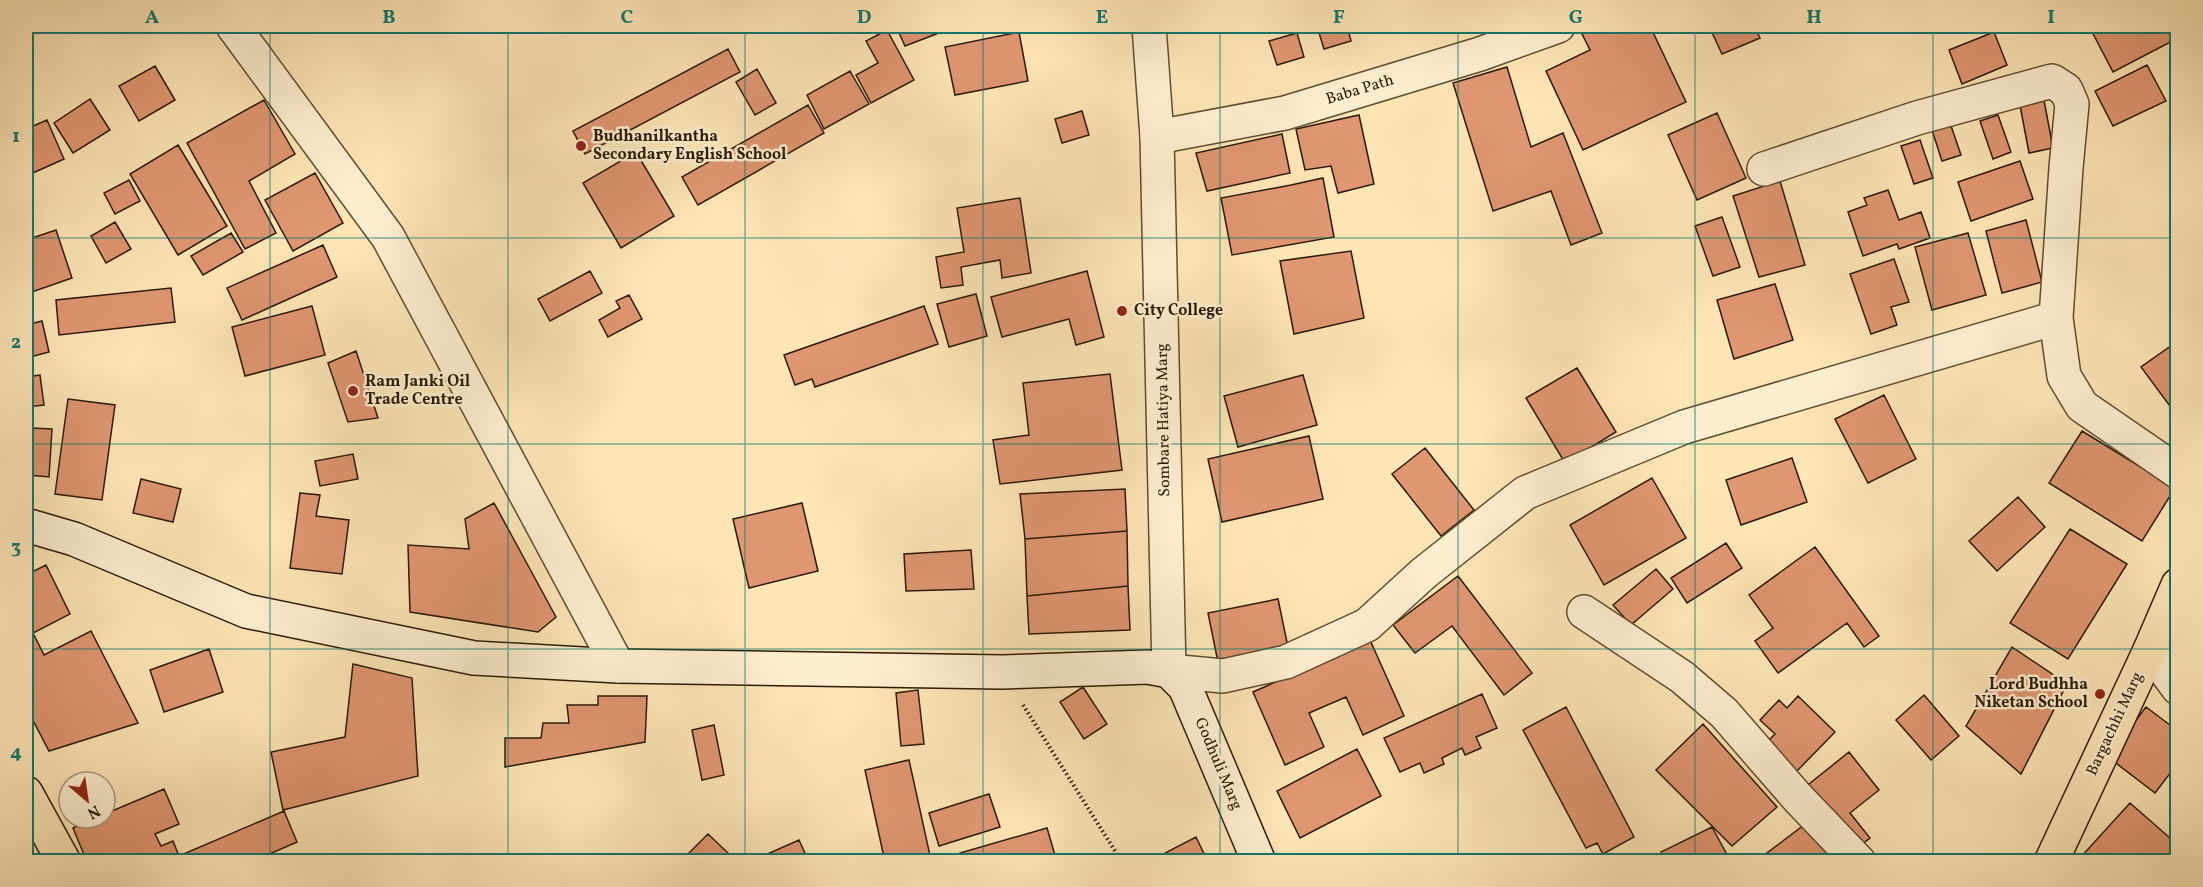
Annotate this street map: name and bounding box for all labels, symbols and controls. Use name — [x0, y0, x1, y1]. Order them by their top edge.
text: A — [145, 4, 159, 32]
text: B — [382, 4, 396, 32]
text: C — [621, 4, 634, 32]
text: D — [857, 4, 871, 32]
text: E — [1096, 4, 1108, 32]
text: F — [1333, 4, 1345, 32]
text: G — [1569, 4, 1583, 32]
text: H — [1806, 4, 1822, 32]
text: I — [2047, 4, 2055, 32]
street label: Baba Path — [1323, 69, 1397, 111]
text: 1 — [12, 123, 20, 151]
place label: Budhanilkantha Secondary English School — [593, 126, 787, 166]
marker: Budhanilkantha Secondary English School — [574, 139, 588, 153]
place label: City College — [1134, 300, 1223, 322]
marker: City College — [1115, 304, 1129, 318]
text: 2 — [11, 329, 21, 357]
street label: Sombare Hatiya Marg — [1152, 343, 1176, 497]
place label: Ram Janki Oil Trade Centre — [365, 371, 471, 411]
marker: Ram Janki Oil Trade Centre — [346, 384, 360, 398]
text: 3 — [11, 534, 21, 562]
street label: Bargachhi Marg — [2081, 668, 2149, 780]
place label: Lord Budhha Niketan School — [1975, 674, 2089, 714]
marker: Lord Budhha Niketan School — [2093, 687, 2107, 701]
street label: Godhuli Marg — [1189, 714, 1247, 814]
text: 4 — [10, 739, 22, 767]
north arrow — [57, 770, 117, 830]
text: N — [83, 799, 104, 824]

